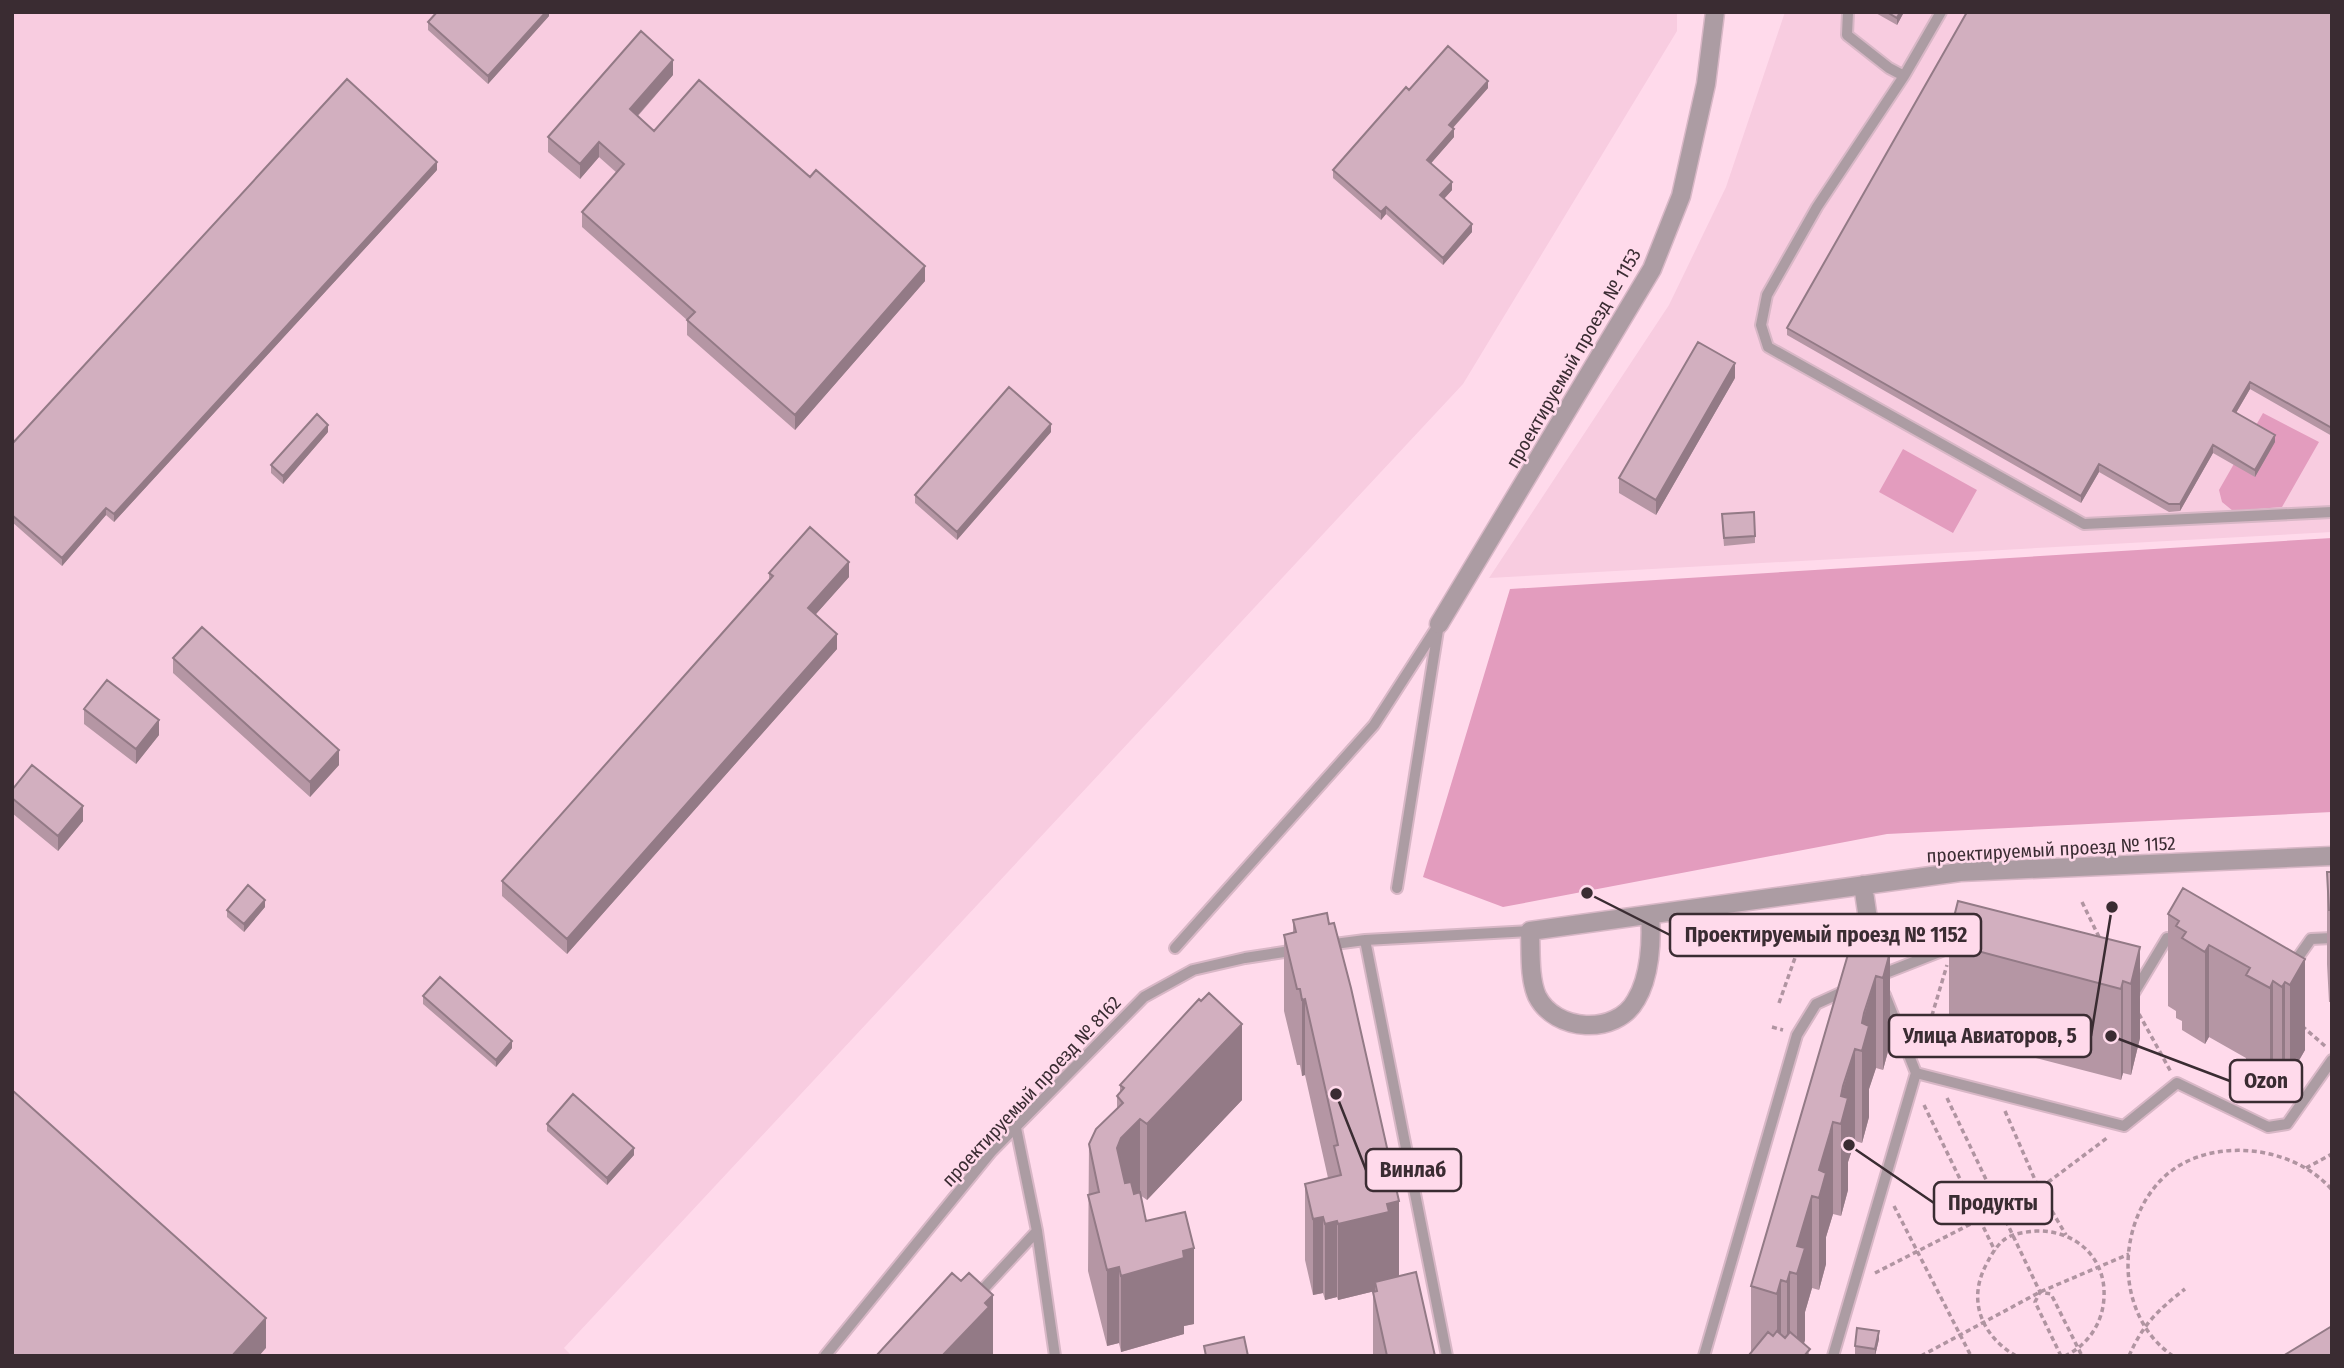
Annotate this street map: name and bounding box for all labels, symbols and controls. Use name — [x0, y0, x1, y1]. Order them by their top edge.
street label: проектируемый проезд № 1153 — [1501, 244, 1646, 472]
street label: проектируемый проезд № 1152 — [1926, 831, 2176, 868]
callout: Проектируемый проезд № 1152 — [1670, 914, 1981, 956]
text: Проектируемый проезд № 1152 — [1685, 922, 1968, 948]
street label: проектируемый проезд № 8162 — [937, 991, 1126, 1191]
callout: Улица Авиаторов, 5 — [1889, 1015, 2091, 1057]
text: Улица Авиаторов, 5 — [1902, 1023, 2077, 1049]
callout: Ozon — [2230, 1060, 2302, 1102]
text: Ozon — [2244, 1068, 2288, 1094]
callout: Винлаб — [1366, 1149, 1461, 1191]
text: Винлаб — [1380, 1157, 1446, 1183]
callout: Продукты — [1934, 1182, 2052, 1224]
text: Продукты — [1948, 1190, 2038, 1216]

